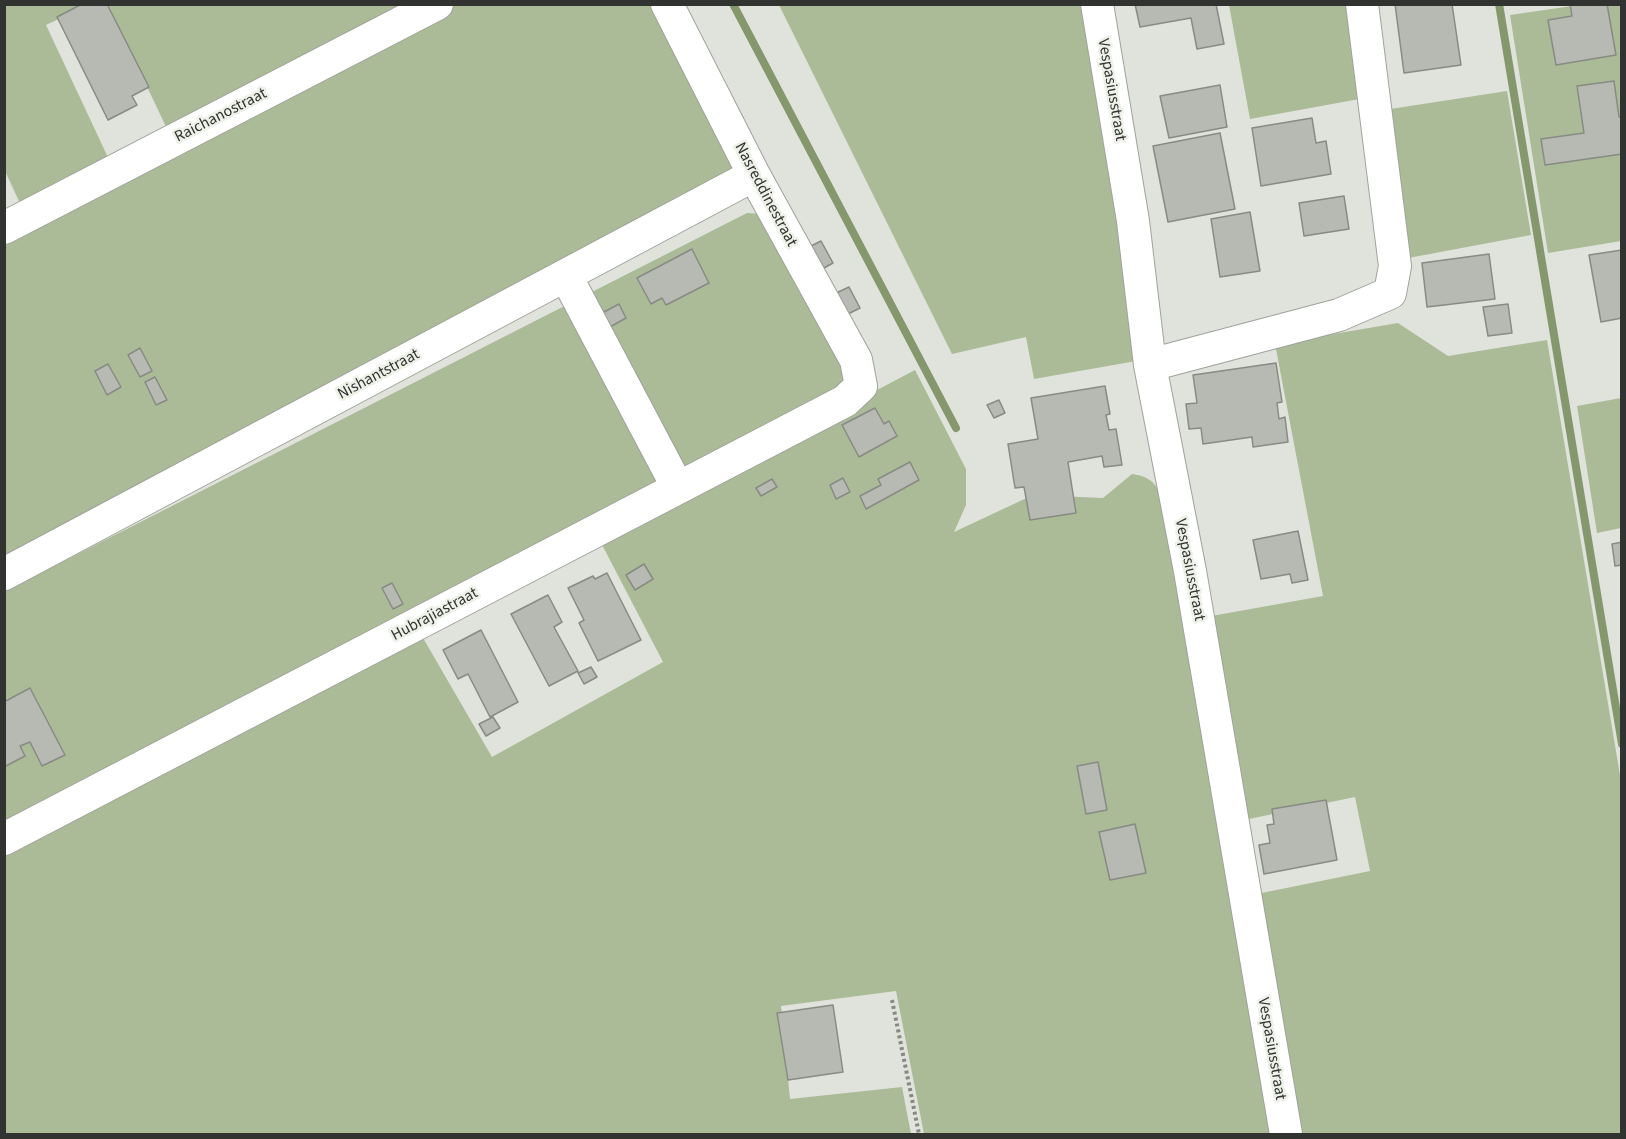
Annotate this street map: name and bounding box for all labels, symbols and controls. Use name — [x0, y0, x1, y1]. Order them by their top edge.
street label: Vespasiusstraat — [1093, 37, 1129, 143]
street label: Raichanostraat — [172, 85, 270, 147]
street label: Nasreddinestraat — [730, 140, 800, 250]
street label: Nishantstraat — [335, 345, 423, 405]
street label: Vespasiusstraat — [1170, 517, 1208, 623]
street label: Hubrajiastraat — [388, 584, 482, 646]
street label: Vespasiusstraat — [1253, 996, 1289, 1102]

